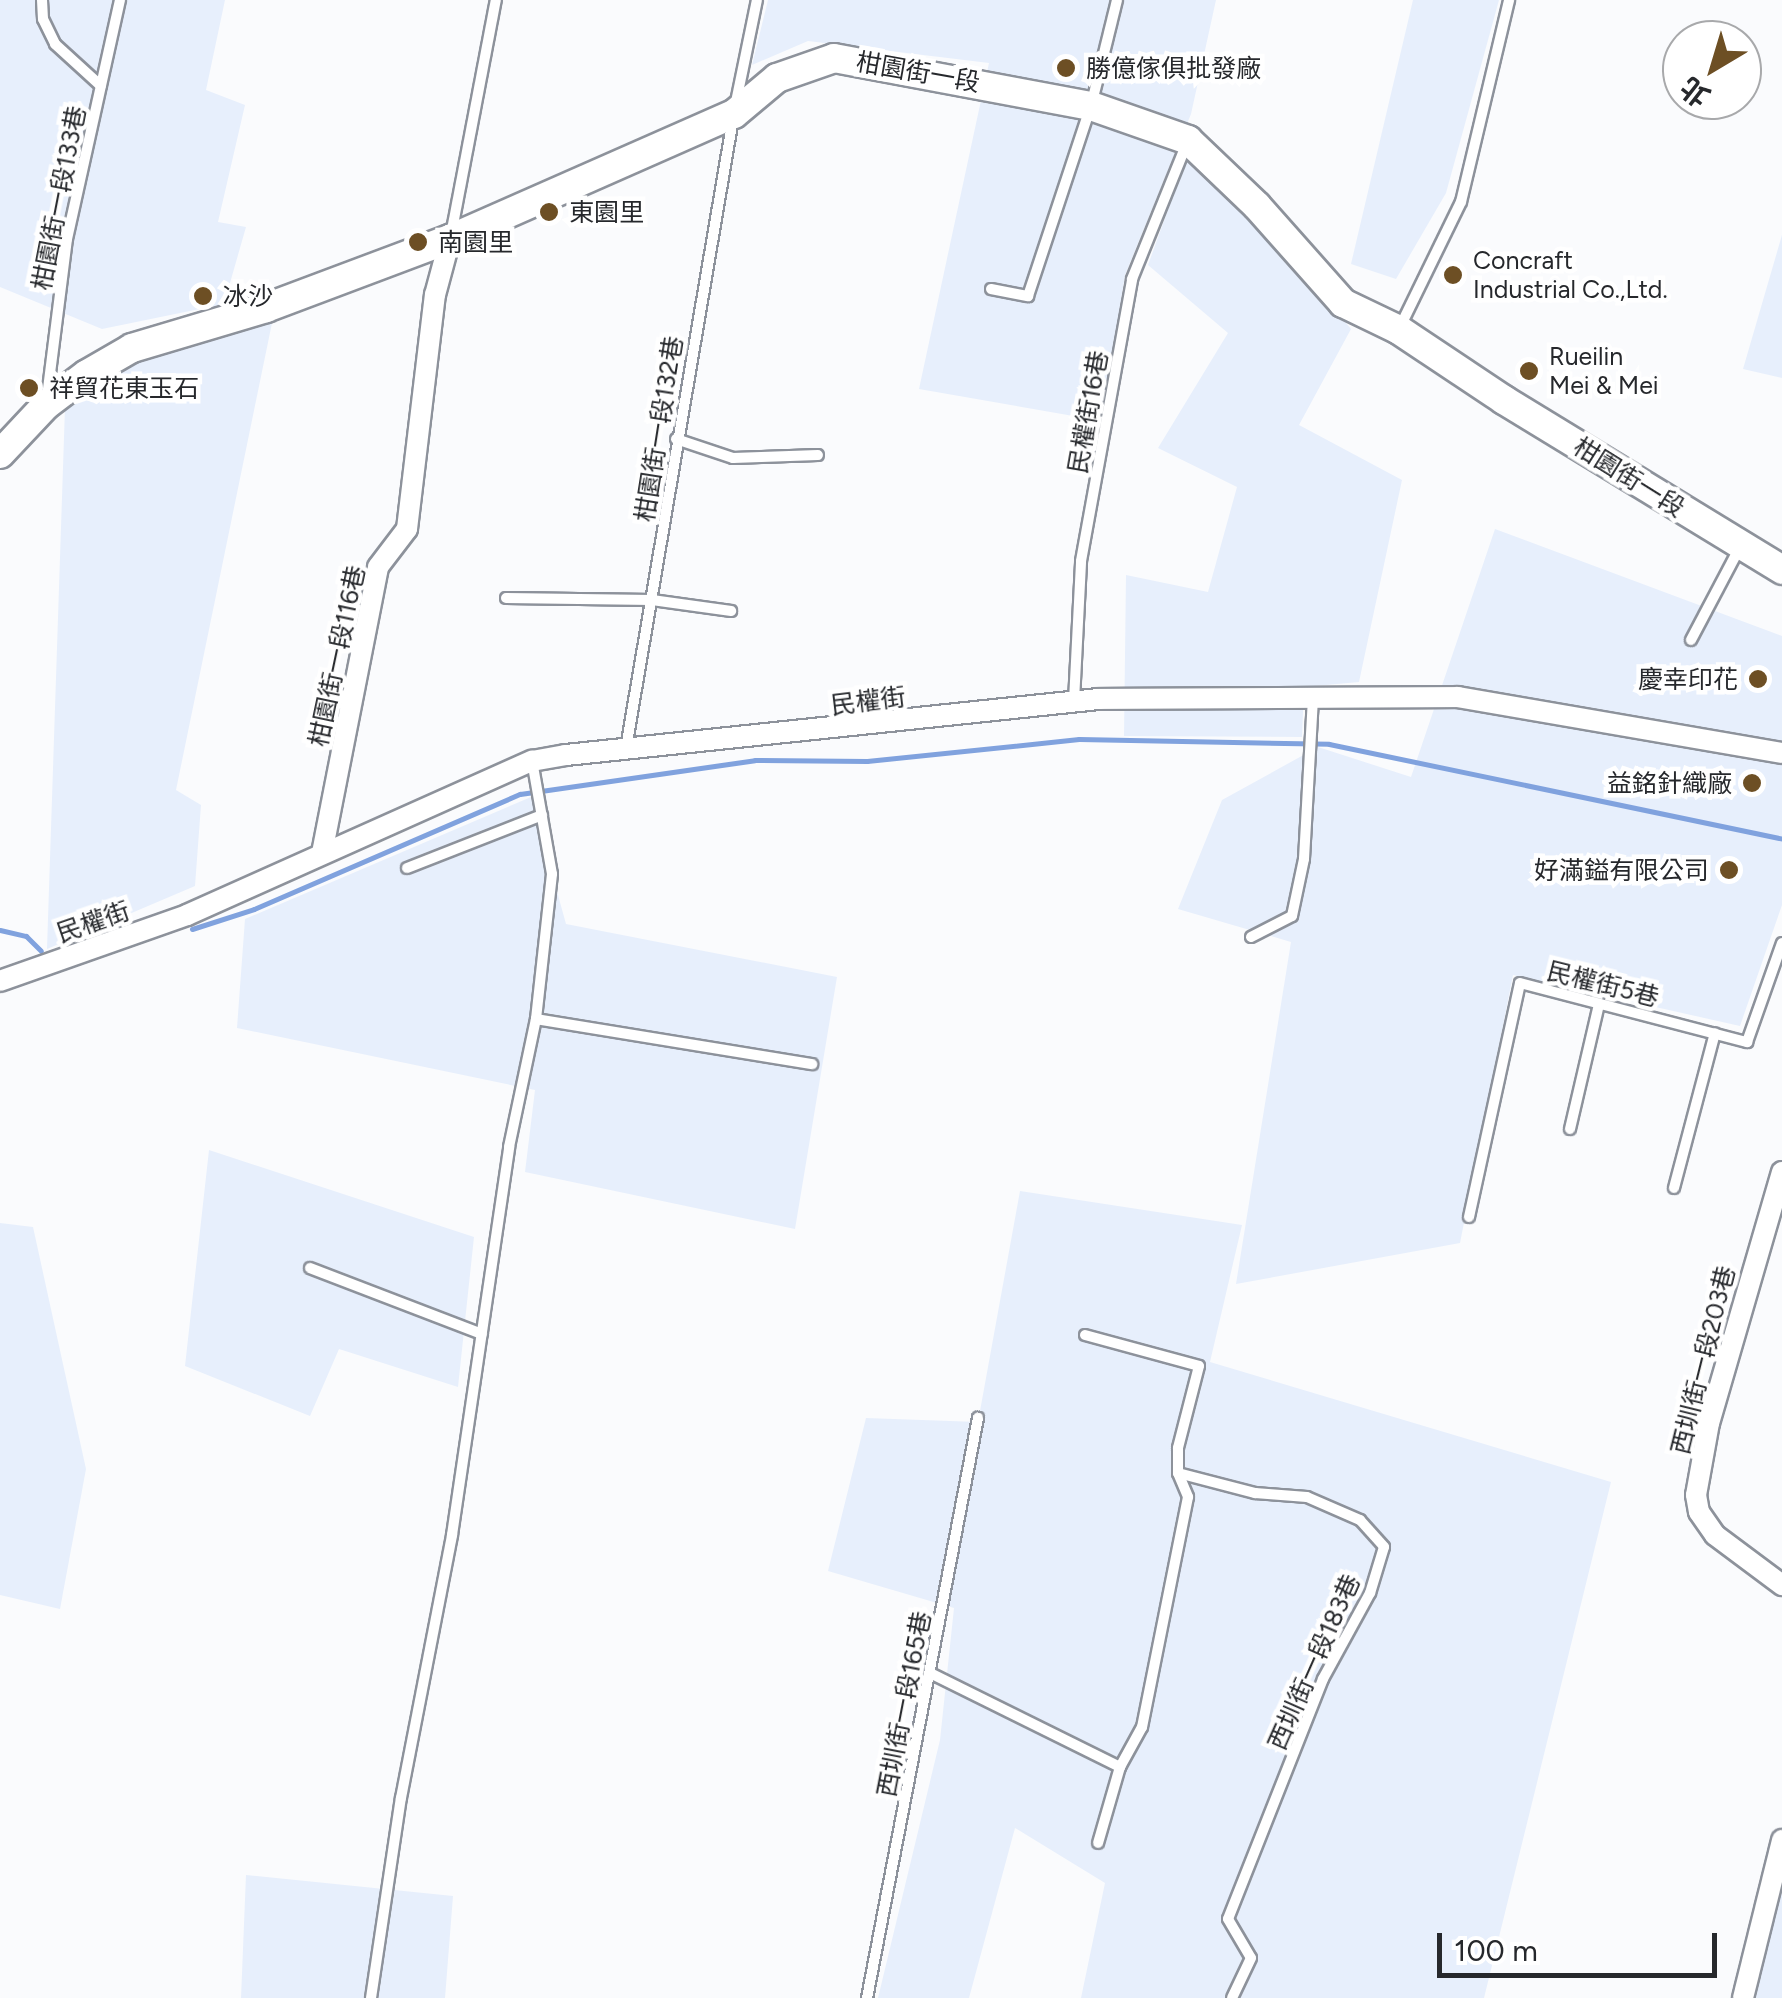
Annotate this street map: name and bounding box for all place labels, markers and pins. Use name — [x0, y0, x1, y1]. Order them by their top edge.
place label: 勝億傢俱批發廠 — [1086, 53, 1261, 83]
marker: 勝億傢俱批發廠 — [1055, 57, 1077, 79]
place label: 東園里 — [569, 197, 644, 227]
marker: 東園里 — [538, 201, 560, 223]
place label: 南園里 — [438, 227, 513, 257]
marker: 南園里 — [407, 231, 429, 253]
place label: Concraft Industrial Co.,Ltd. — [1473, 246, 1668, 305]
marker: Concraft Industrial Co.,Ltd. — [1442, 264, 1464, 286]
place label: 冰沙 — [223, 281, 273, 311]
marker: 冰沙 — [192, 285, 214, 307]
place label: Rueilin Mei & Mei — [1549, 342, 1659, 401]
marker: Rueilin Mei & Mei — [1518, 360, 1540, 382]
place label: 祥貿花東玉石 — [49, 373, 199, 403]
marker: 祥貿花東玉石 — [18, 377, 40, 399]
place label: 慶幸印花 — [1638, 664, 1738, 694]
marker: 慶幸印花 — [1747, 668, 1769, 690]
place label: 益銘針織廠 — [1607, 768, 1732, 798]
marker: 益銘針織廠 — [1741, 772, 1763, 794]
place label: 好滿鎰有限公司 — [1534, 855, 1709, 885]
marker: 好滿鎰有限公司 — [1718, 859, 1740, 881]

